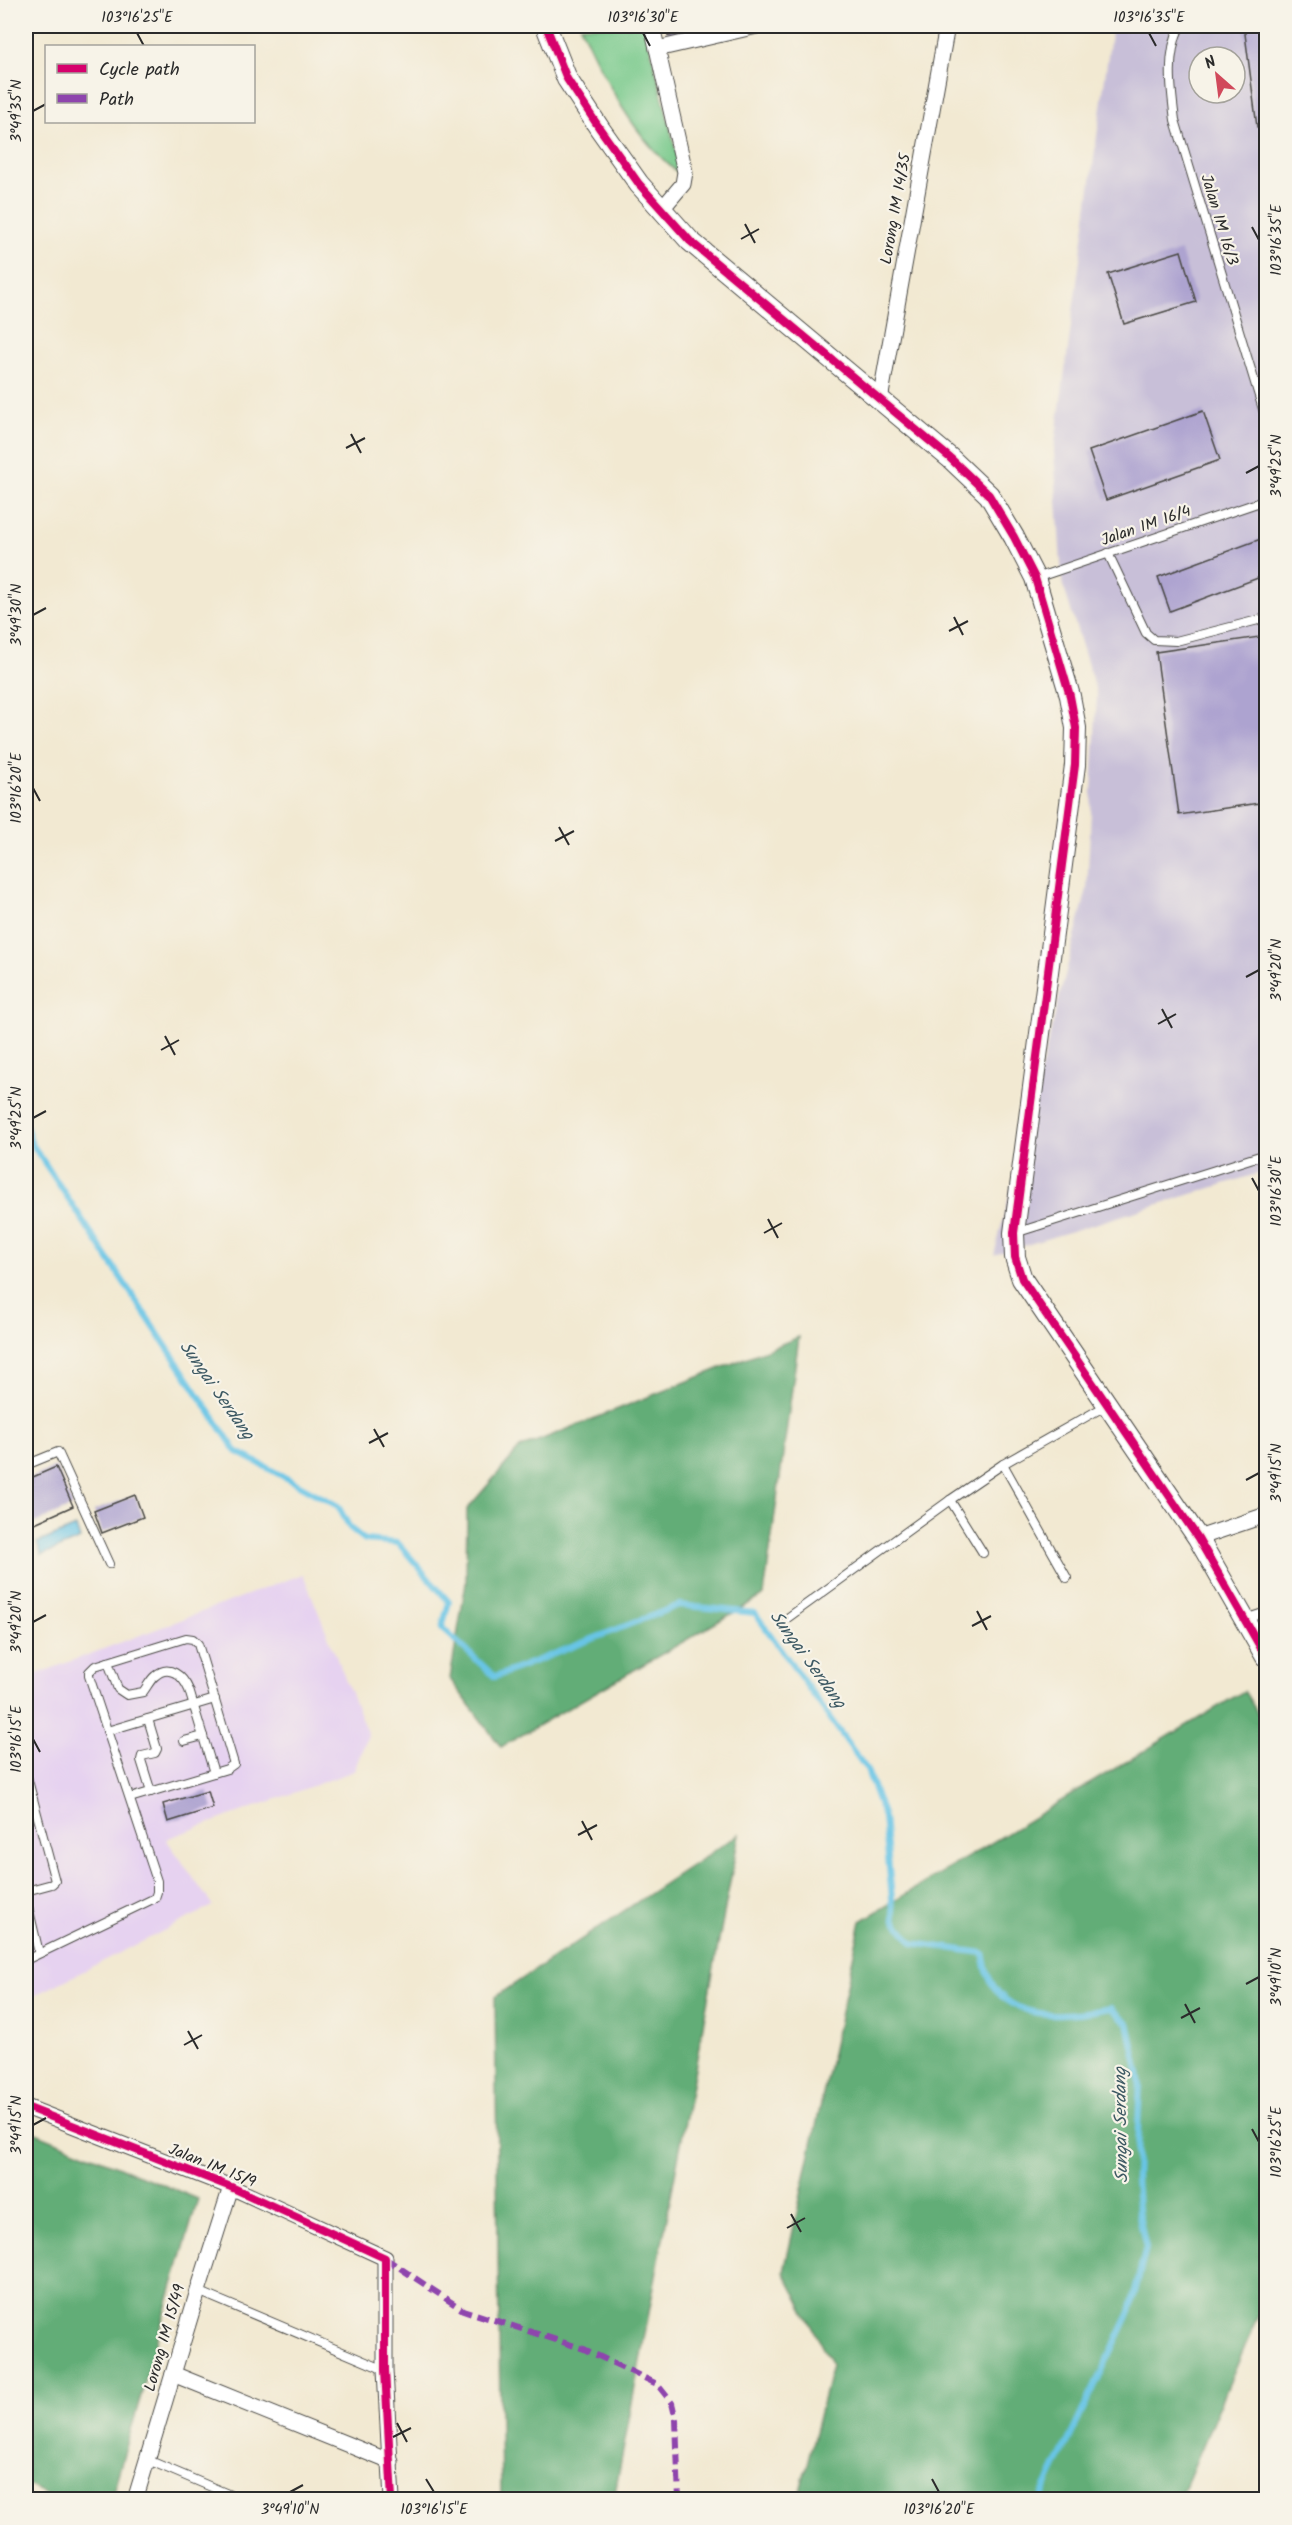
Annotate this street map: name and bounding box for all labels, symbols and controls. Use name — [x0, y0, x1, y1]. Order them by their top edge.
text: 103°16'25"E — [101, 6, 174, 30]
text: 103°16'30"E — [608, 6, 680, 30]
text: 103°16'35"E — [1113, 6, 1186, 30]
legend — [45, 45, 255, 123]
north arrow — [1187, 45, 1247, 105]
text: N — [1200, 50, 1221, 76]
text: Cycle path — [99, 56, 180, 85]
text: 3°49'35"N — [5, 79, 29, 143]
text: Path — [99, 86, 134, 115]
street label: Lorong IM 14/35 — [874, 150, 918, 266]
street label: Jalan IM 16/3 — [1193, 171, 1245, 269]
text: 103°16'35"E — [1265, 203, 1289, 276]
text: 3°49'25"N — [1265, 434, 1289, 498]
street label: Jalan IM 16/4 — [1098, 499, 1195, 553]
text: 3°49'30"N — [5, 584, 29, 646]
text: 103°16'20"E — [5, 751, 29, 824]
text: 3°49'20"N — [1265, 939, 1289, 1001]
text: 3°49'25"N — [5, 1086, 29, 1150]
text: 103°16'30"E — [1265, 1154, 1289, 1226]
water label: Sungai Serdang — [171, 1335, 262, 1448]
text: 3°49'15"N — [1265, 1443, 1289, 1503]
text: 3°49'20"N — [5, 1591, 29, 1653]
water label: Sungai Serdang — [761, 1605, 854, 1716]
text: 103°16'15"E — [5, 1704, 29, 1773]
text: 3°49'10"N — [1265, 1948, 1289, 2006]
water label: Sungai Serdang — [1106, 2066, 1138, 2183]
text: 3°49'15"N — [5, 2095, 29, 2155]
text: 103°16'25"E — [1265, 2105, 1289, 2178]
street label: Jalan IM 15/9 — [164, 2137, 260, 2195]
street label: Lorong IM 15/49 — [138, 2281, 192, 2395]
text: 3°49'10"N — [261, 2498, 319, 2522]
text: 103°16'15"E — [400, 2498, 469, 2522]
text: 103°16'20"E — [903, 2498, 976, 2522]

